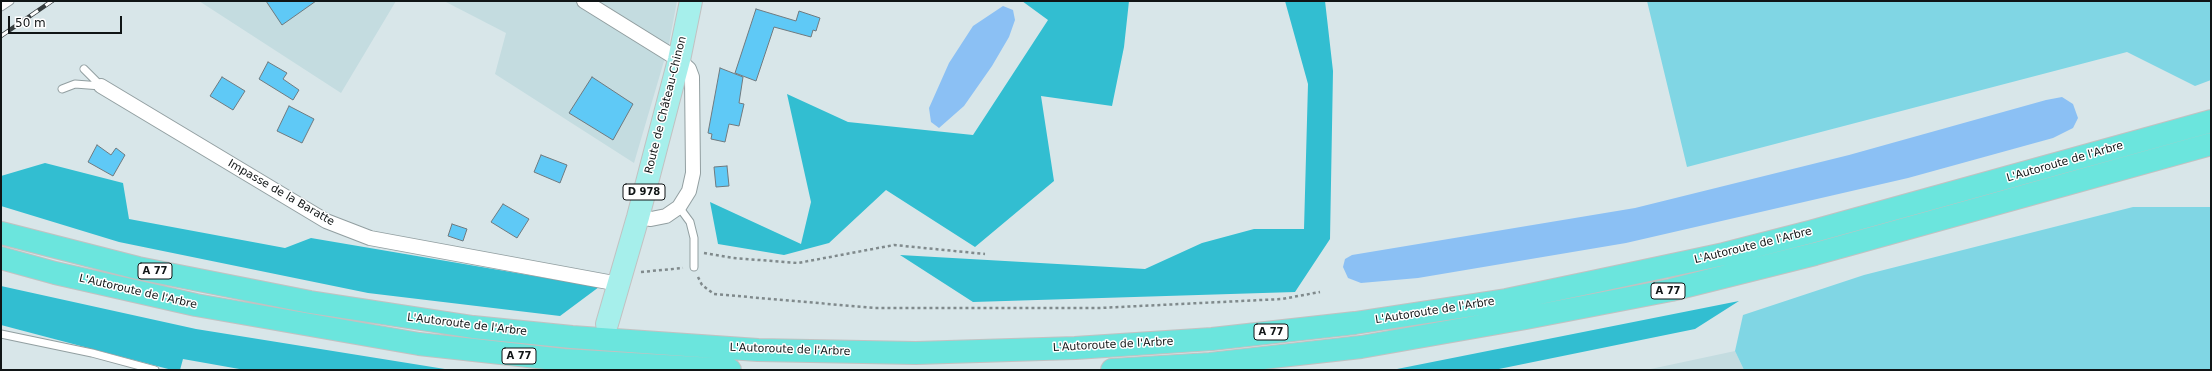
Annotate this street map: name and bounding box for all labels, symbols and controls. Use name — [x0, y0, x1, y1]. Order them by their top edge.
scale bar — [10, 8, 124, 34]
text: 50 m — [15, 16, 46, 30]
street label: Route de Château-Chinon — [643, 35, 689, 175]
street label: L'Autoroute de l'Arbre — [2005, 139, 2125, 185]
street label: Impasse de la Baratte — [225, 157, 337, 229]
road number: D 978 — [623, 184, 665, 200]
street label: L'Autoroute de l'Arbre — [1693, 225, 1813, 267]
road number: A 77 — [138, 263, 172, 279]
street label: L'Autoroute de l'Arbre — [78, 272, 198, 312]
road number: A 77 — [1651, 283, 1685, 299]
street label: L'Autoroute de l'Arbre — [1374, 295, 1496, 327]
street label: L'Autoroute de l'Arbre — [406, 311, 528, 339]
road number: A 77 — [1254, 324, 1288, 340]
street label: L'Autoroute de l'Arbre — [1052, 335, 1174, 355]
street label: L'Autoroute de l'Arbre — [729, 341, 851, 359]
road number: A 77 — [502, 348, 536, 364]

